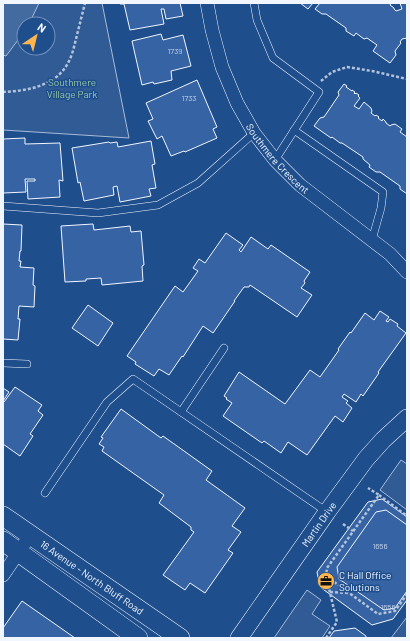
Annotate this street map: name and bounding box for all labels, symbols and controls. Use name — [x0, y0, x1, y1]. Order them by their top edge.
north arrow — [16, 16, 56, 56]
text: N — [35, 20, 49, 35]
house number: 1739 — [168, 46, 182, 56]
park label: Southmere Village Park — [47, 76, 97, 100]
house number: 1733 — [182, 93, 196, 103]
street label: Southmere Crescent — [244, 121, 312, 196]
street label: Martin Drive — [299, 499, 339, 549]
street label: 16 Avenue - North Bluff Road — [38, 538, 146, 617]
house number: 1656 — [372, 541, 388, 551]
place label: C Hall Office Solutions — [339, 569, 391, 593]
office icon: C Hall Office Solutions — [316, 571, 336, 591]
house number: 1656 — [380, 602, 396, 612]

